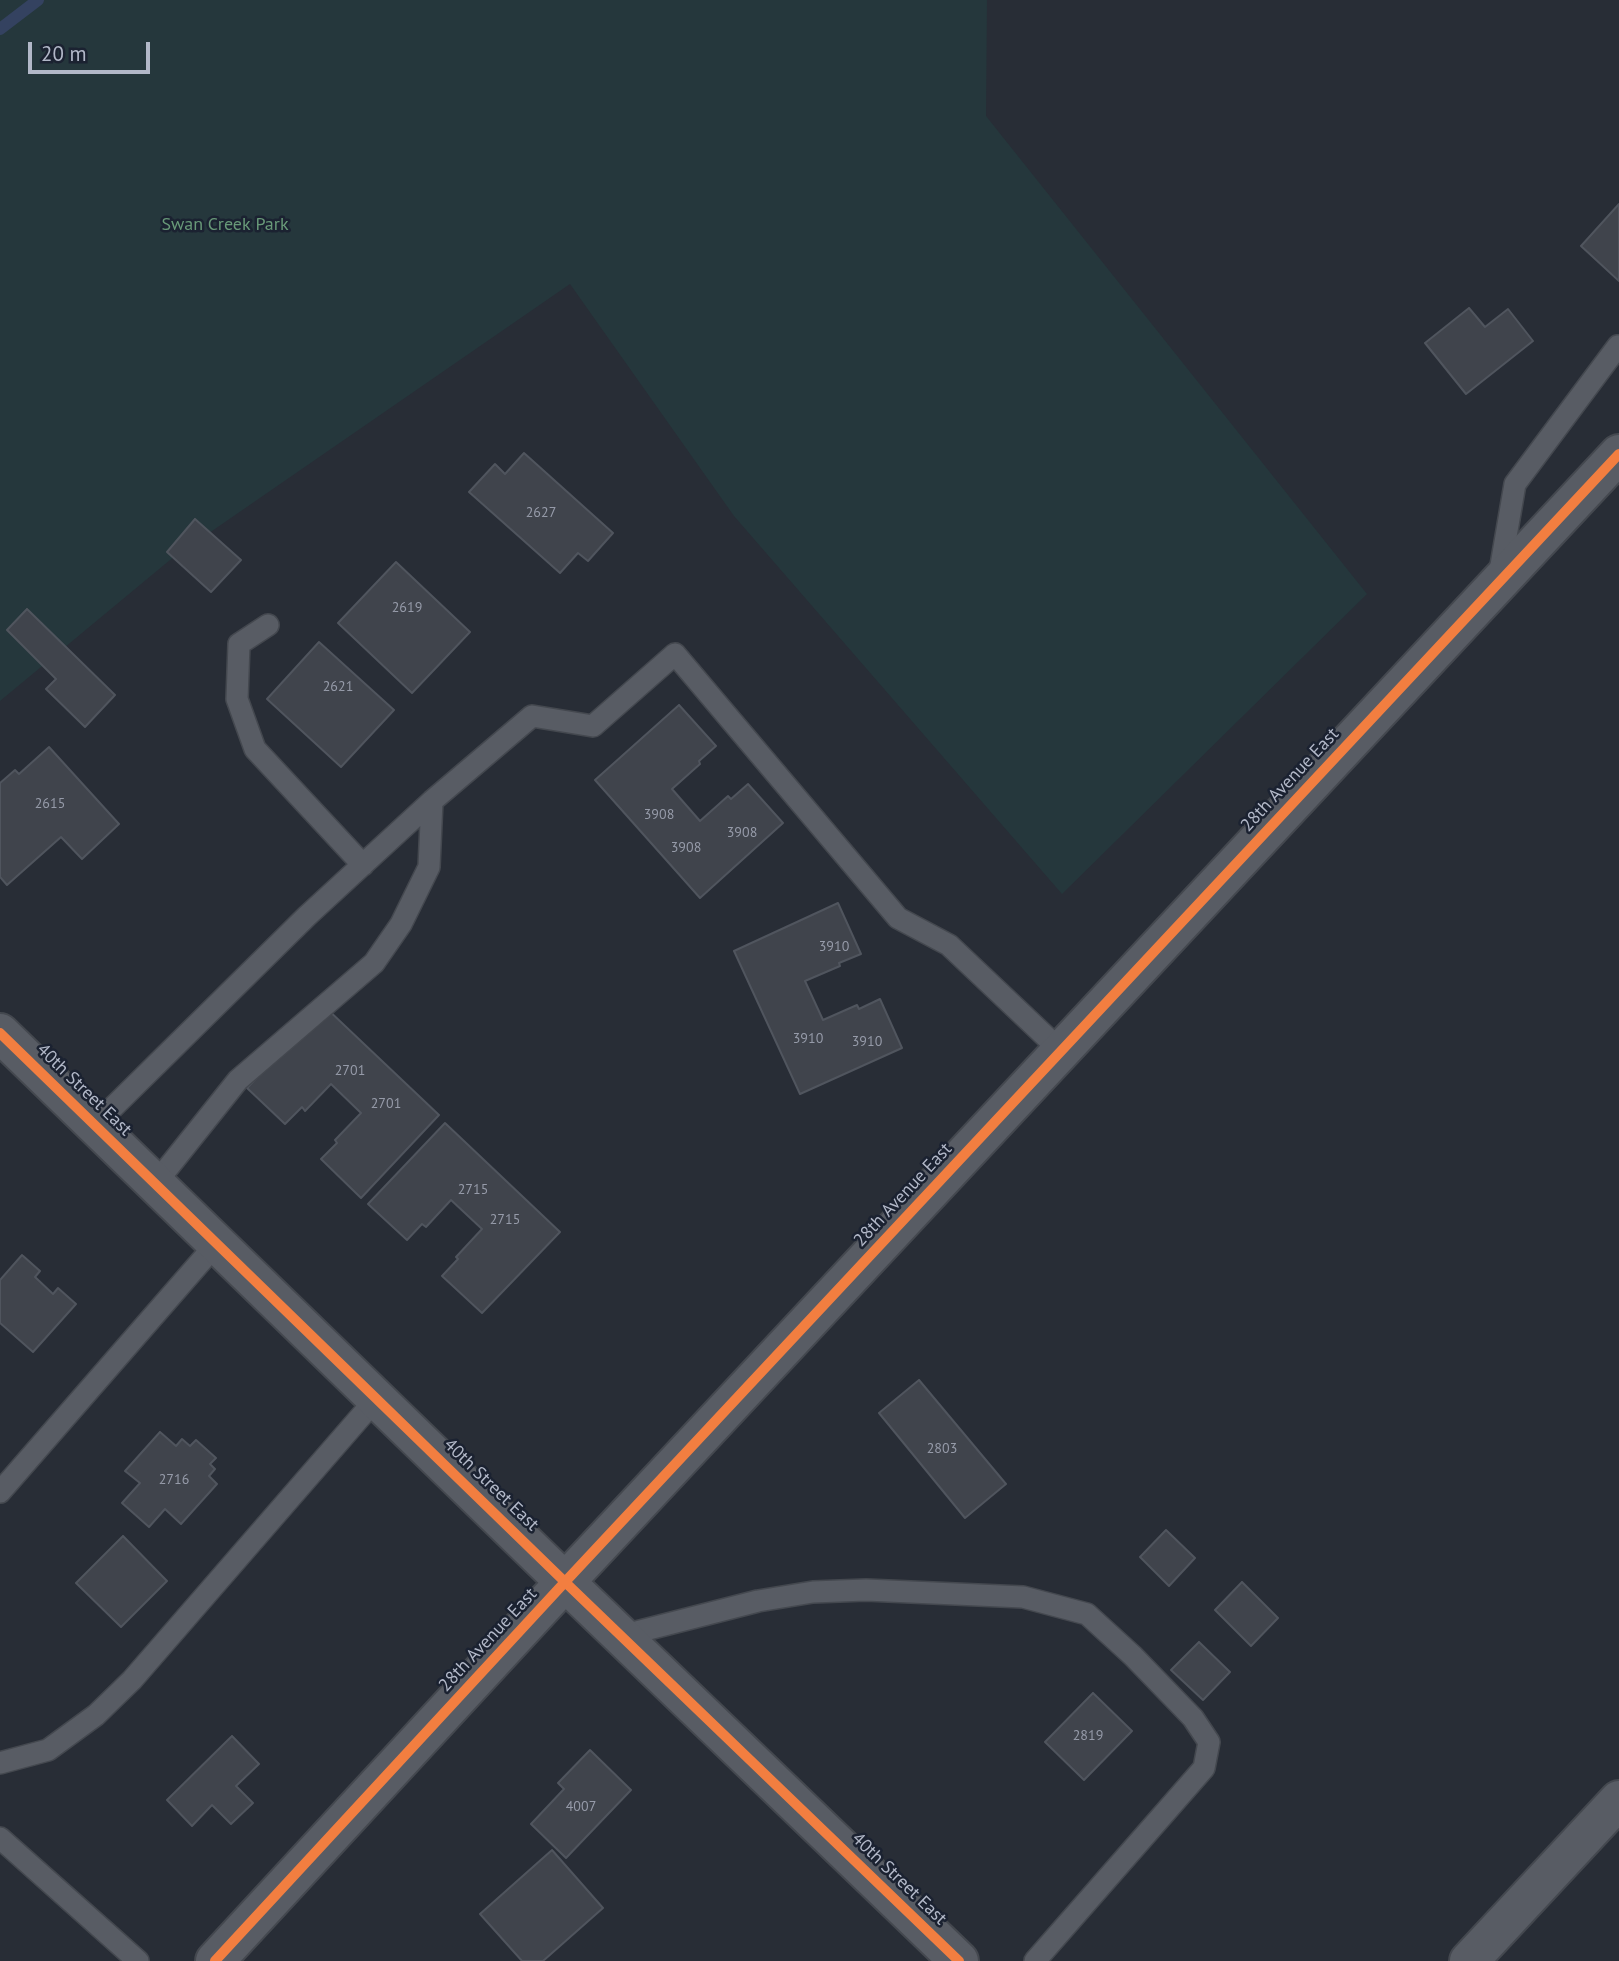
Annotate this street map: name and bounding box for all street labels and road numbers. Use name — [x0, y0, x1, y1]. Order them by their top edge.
street label: 28th Avenue East — [1237, 724, 1343, 836]
street label: 40th Street East — [32, 1039, 136, 1141]
street label: 28th Avenue East — [850, 1139, 956, 1251]
street label: 40th Street East — [439, 1434, 543, 1536]
street label: 28th Avenue East — [435, 1584, 541, 1696]
street label: 40th Street East — [847, 1828, 951, 1930]

